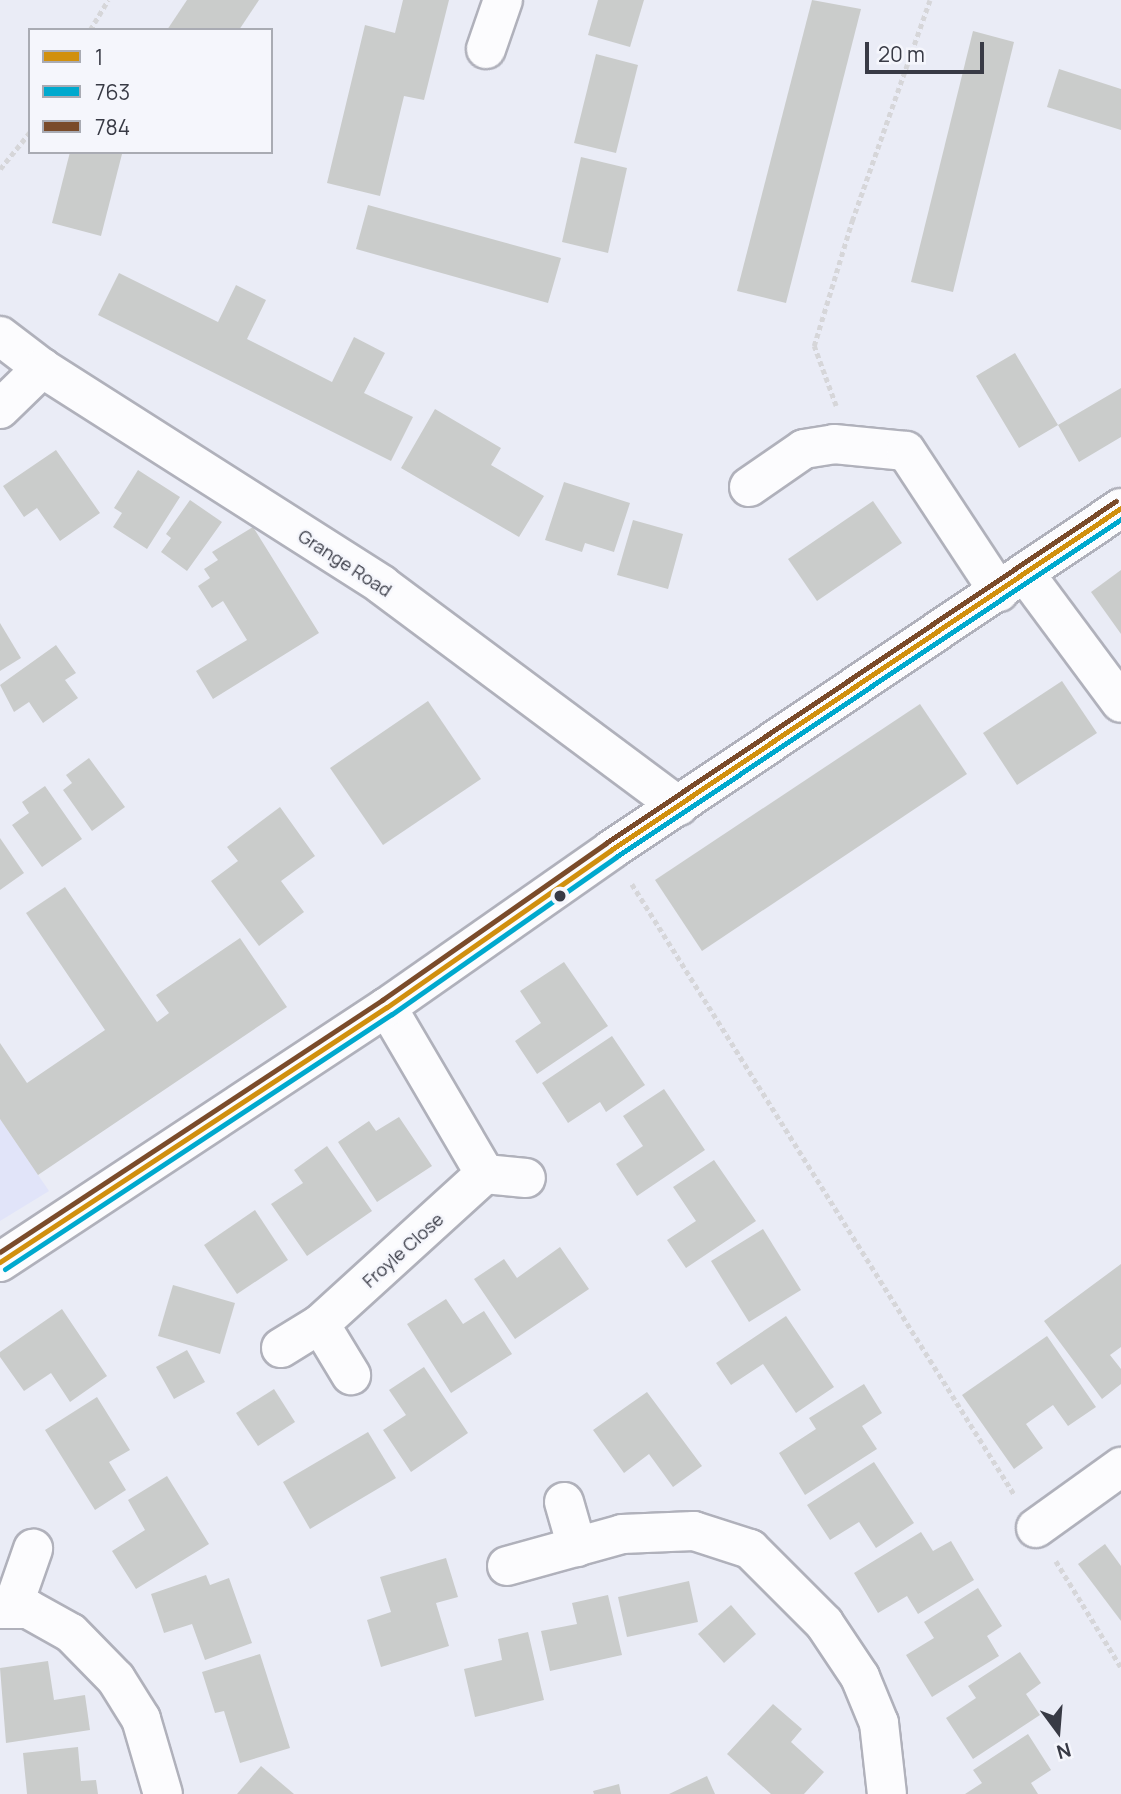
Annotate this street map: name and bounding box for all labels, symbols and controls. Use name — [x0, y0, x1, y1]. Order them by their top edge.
legend — [28, 28, 273, 154]
scale bar — [869, 28, 988, 72]
text: 20 m — [878, 40, 925, 68]
text: 1 — [95, 43, 103, 71]
text: 763 — [95, 78, 130, 106]
text: 784 — [95, 113, 130, 141]
street label: Grange Road — [294, 525, 396, 601]
unlabelled marker — [553, 889, 567, 903]
street label: Froyle Close — [358, 1208, 448, 1292]
north arrow — [1023, 1696, 1093, 1766]
text: N — [1054, 1737, 1074, 1766]

